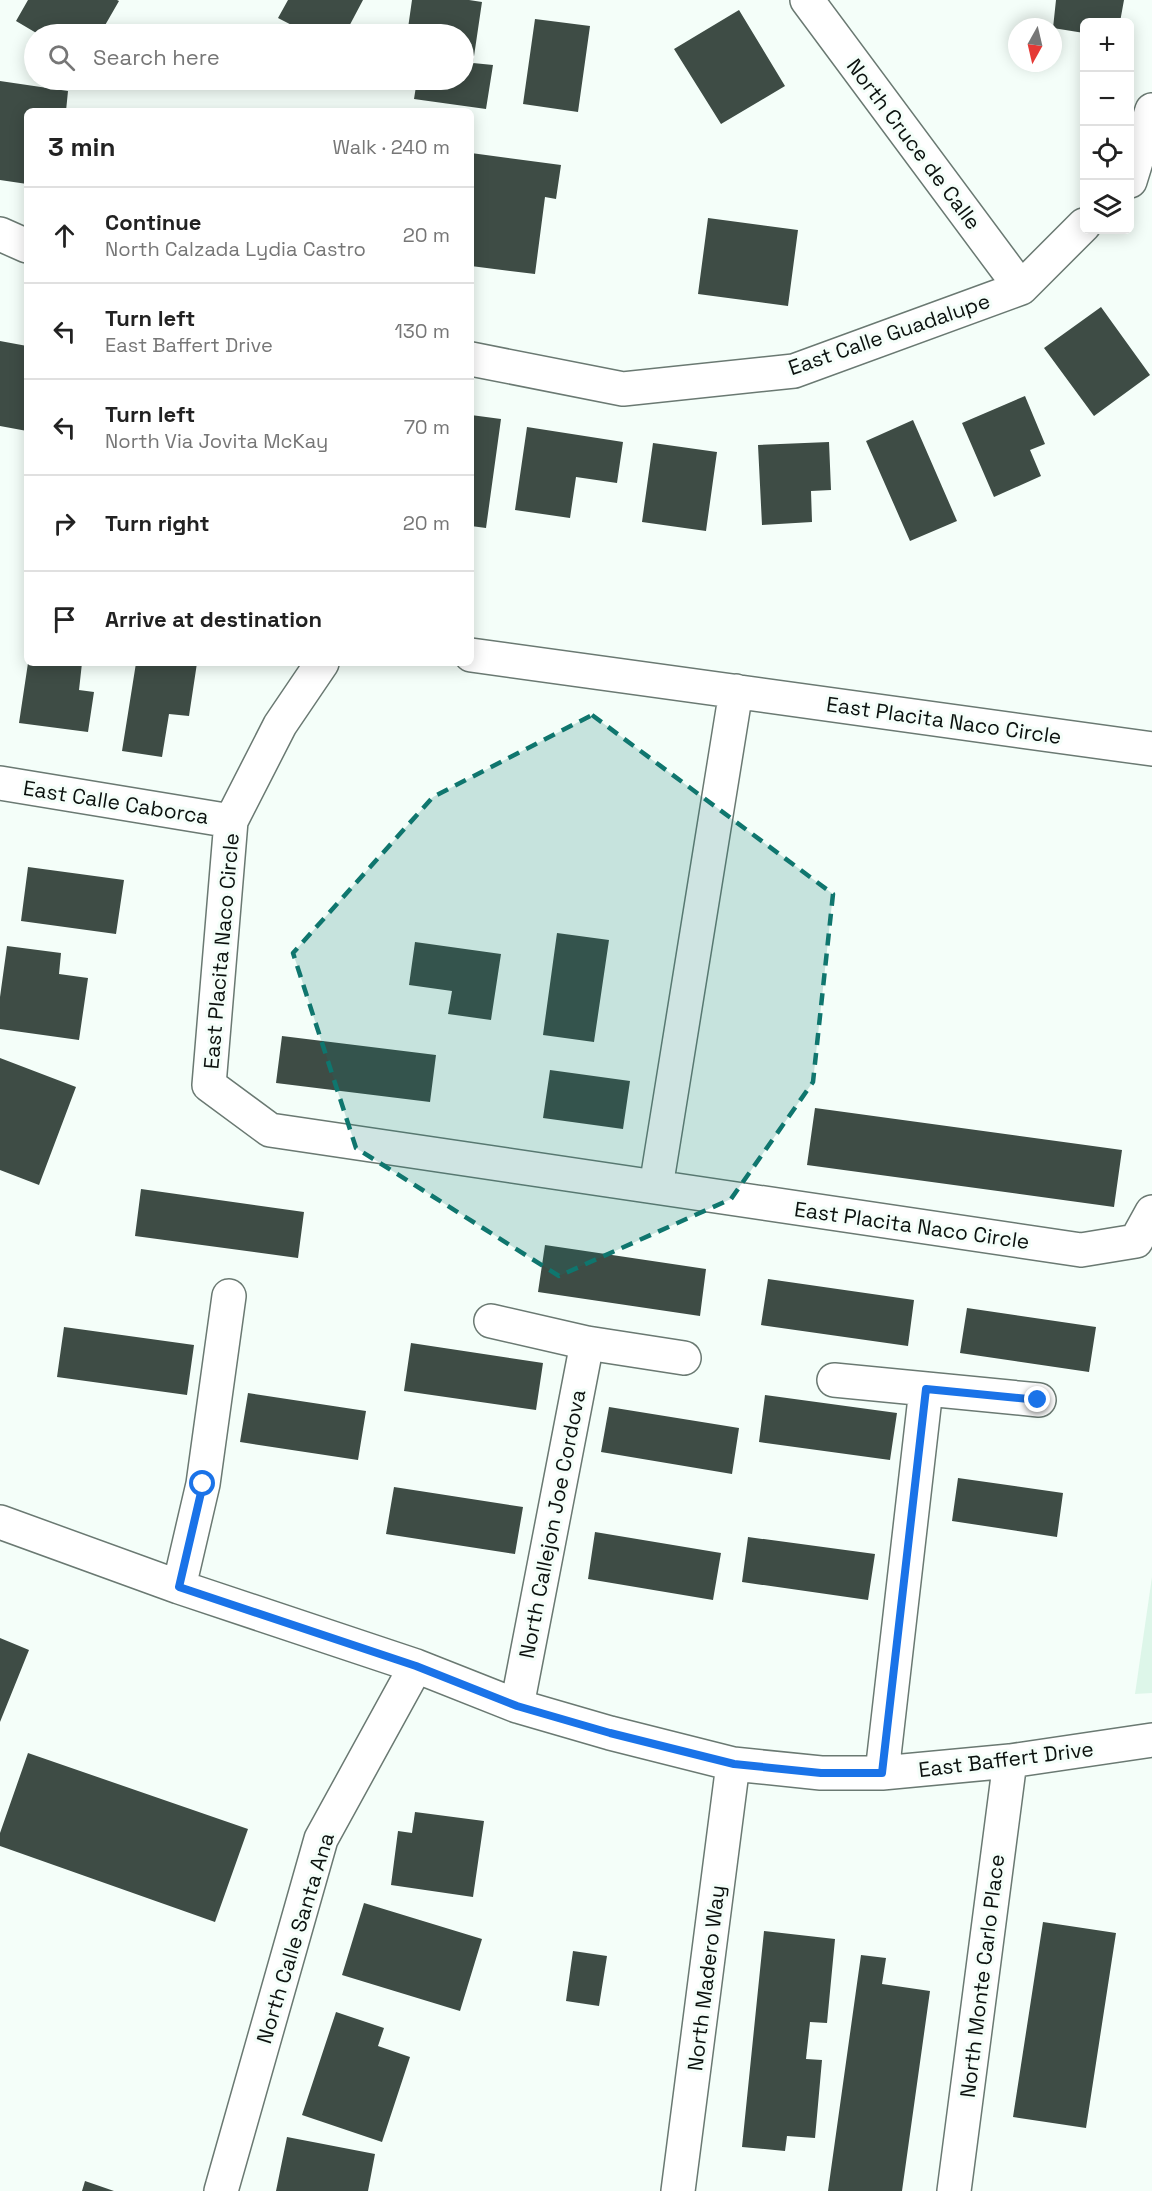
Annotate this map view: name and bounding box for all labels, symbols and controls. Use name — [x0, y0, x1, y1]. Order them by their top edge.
north arrow — [1008, 18, 1062, 72]
map controls — [1080, 18, 1134, 234]
button: + — [1080, 18, 1134, 72]
search box — [24, 24, 474, 90]
icon: search — [45, 41, 78, 74]
text: Search here — [93, 43, 220, 71]
street label: North Cruce de Calle — [841, 53, 987, 235]
button: − — [1080, 72, 1134, 126]
button: locate — [1080, 126, 1134, 180]
text: 3 min — [48, 130, 116, 164]
text: Walk · 240 m — [332, 134, 450, 160]
button: layers — [1080, 180, 1134, 234]
text: Continue — [105, 208, 201, 236]
icon: ahead — [48, 219, 81, 252]
text: 20 m — [403, 222, 450, 248]
text: North Calzada Lydia Castro — [105, 236, 366, 262]
street label: East Calle Guadalupe — [785, 287, 993, 381]
text: Turn left — [105, 304, 195, 332]
icon: left — [48, 315, 81, 348]
text: 130 m — [394, 318, 450, 344]
text: East Baffert Drive — [105, 332, 273, 358]
text: Turn left — [105, 400, 195, 428]
icon: left — [48, 411, 81, 444]
text: 70 m — [404, 414, 450, 440]
text: North Via Jovita McKay — [105, 428, 328, 454]
icon: right — [48, 507, 81, 540]
text: Turn right — [105, 509, 210, 537]
text: 20 m — [403, 510, 450, 536]
icon: arrive — [48, 603, 81, 636]
text: Arrive at destination — [105, 605, 322, 633]
street label: East Placita Naco Circle — [825, 690, 1063, 750]
street label: East Calle Caborca — [21, 774, 211, 830]
street label: East Placita Naco Circle — [197, 832, 245, 1070]
street label: East Placita Naco Circle — [793, 1195, 1031, 1255]
route end — [1024, 1386, 1050, 1412]
street label: North Callejon Joe Cordova — [513, 1387, 591, 1661]
route start — [189, 1470, 215, 1496]
street label: East Baffert Drive — [917, 1735, 1095, 1783]
street label: North Calle Santa Ana — [250, 1829, 340, 2047]
street label: North Monte Carlo Place — [954, 1853, 1010, 2099]
street label: North Madero Way — [681, 1883, 731, 2073]

